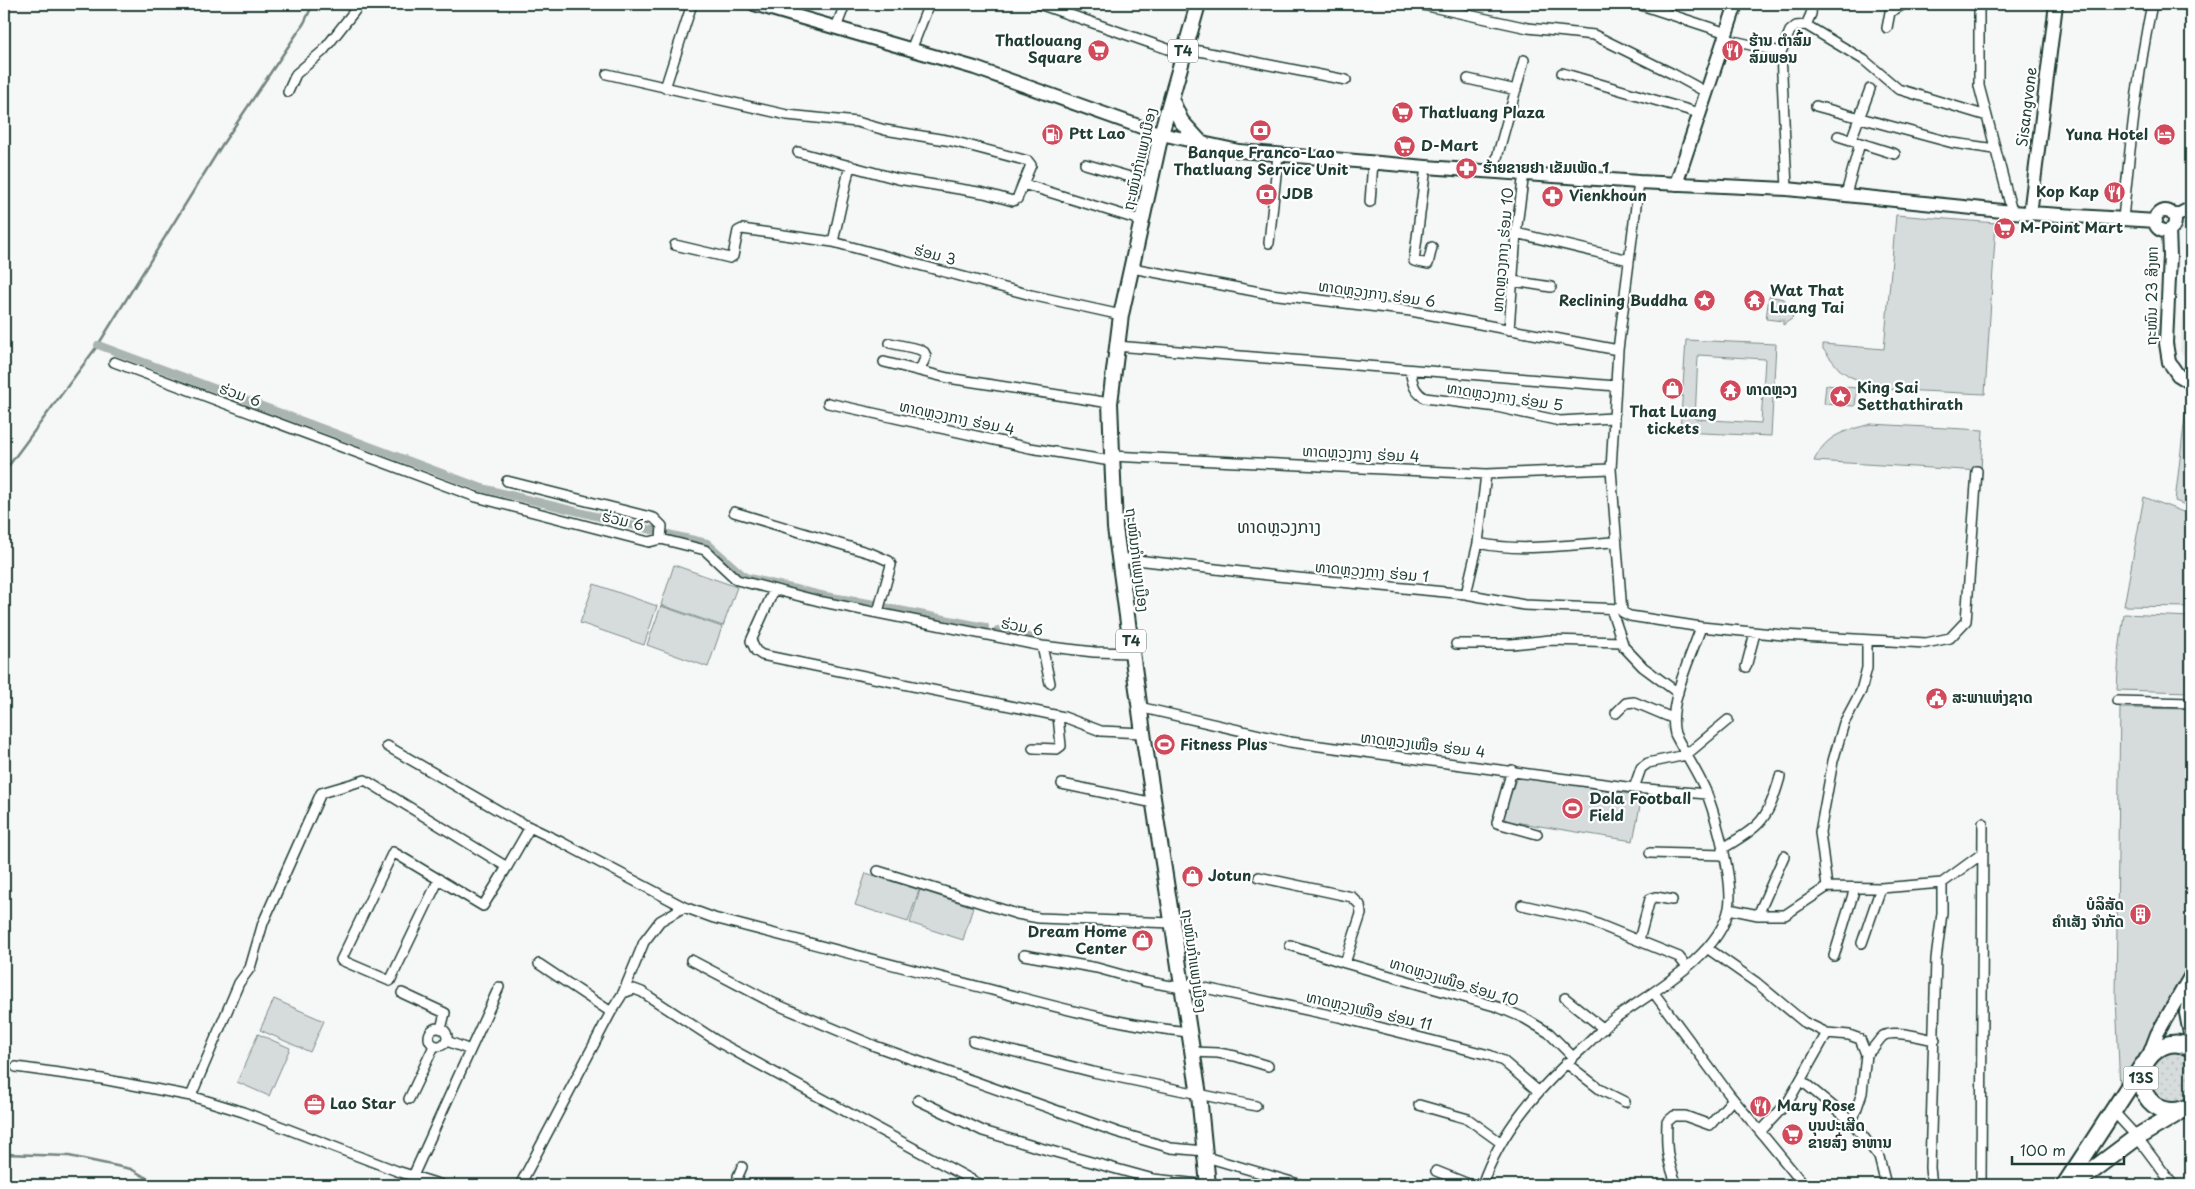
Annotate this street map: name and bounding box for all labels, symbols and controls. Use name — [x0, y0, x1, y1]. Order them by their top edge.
place label: Thatlouang Square — [995, 28, 1082, 68]
place label: ຮ້ານ ຕຳສົ້ມ ສົມພອນ — [1749, 28, 1812, 68]
supermarket icon: Thatlouang Square — [1086, 38, 1110, 62]
restaurant icon: ຮ້ານ ຕຳສົ້ມ ສົມພອນ — [1721, 38, 1745, 62]
road number: T4 — [1168, 40, 1198, 62]
street label: Sisangvone — [2009, 65, 2042, 148]
place label: Thatluang Plaza — [1419, 100, 1546, 123]
supermarket icon: Thatluang Plaza — [1391, 101, 1415, 125]
street label: ຖະໜົນກຳແພງເມືອງ — [1116, 105, 1162, 212]
bank icon: Banque Franco-Lao Thatluang Service Unit — [1249, 118, 1273, 142]
place label: Ptt Lao — [1069, 121, 1125, 144]
fuel station icon: Ptt Lao — [1041, 122, 1065, 146]
place label: Yuna Hotel — [2066, 122, 2148, 145]
hotel icon: Yuna Hotel — [2152, 123, 2176, 147]
place label: D-Mart — [1421, 133, 1479, 156]
supermarket icon: D-Mart — [1393, 134, 1417, 158]
place label: Banque Franco-Lao Thatluang Service Unit — [1173, 140, 1349, 180]
place label: ຮ້າຍຂາຍຢາ ເຂັມເພັດ 1 — [1483, 155, 1609, 178]
pharmacy icon: ຮ້າຍຂາຍຢາ ເຂັມເພັດ 1 — [1455, 156, 1479, 180]
place label: Kop Kap — [2036, 179, 2099, 202]
restaurant icon: Kop Kap — [2103, 180, 2127, 204]
place label: JDB — [1282, 181, 1313, 204]
bank icon: JDB — [1254, 182, 1278, 206]
place label: Vienkhoun — [1569, 183, 1647, 206]
pharmacy icon: Vienkhoun — [1541, 184, 1565, 208]
street label: ທາດຫຼວງກາງ ຮ່ອມ 10 — [1485, 186, 1518, 313]
place label: M-Point Mart — [2020, 215, 2123, 238]
supermarket icon: M-Point Mart — [1992, 216, 2016, 240]
street label: ຮ່ອມ 3 — [912, 237, 959, 270]
street label: ຖະໜົນ 23 ສິງຫາ — [2138, 246, 2163, 346]
street label: ທາດຫຼວງກາງ ຮ່ອມ 6 — [1317, 273, 1437, 312]
place label: Wat That Luang Tai — [1770, 278, 1845, 318]
place label: Reclining Buddha — [1559, 288, 1689, 311]
temple icon: Wat That Luang Tai — [1742, 288, 1766, 312]
place icon: Reclining Buddha — [1692, 289, 1716, 313]
street label: ຮ່ວມ 6 — [217, 375, 264, 412]
street label: ທາດຫຼວງກາງ ຮ່ອມ 5 — [1445, 375, 1565, 416]
place label: King Sai Setthathirath — [1857, 375, 1963, 415]
shop icon: That Luang tickets — [1661, 377, 1685, 401]
place label: ທາດຫຼວງ — [1746, 377, 1797, 400]
temple icon: ທາດຫຼວງ — [1718, 378, 1742, 402]
place icon: King Sai Setthathirath — [1829, 385, 1853, 409]
street label: ທາດຫຼວງກາງ ຮ່ອມ 4 — [897, 393, 1017, 440]
place label: That Luang tickets — [1629, 399, 1717, 439]
street label: ທາດຫຼວງກາງ ຮ່ອມ 4 — [1302, 438, 1420, 467]
street label: ຮ່ວມ 6 — [600, 503, 647, 536]
street label: ຖະໜົນກຳແພງເມືອງ — [1121, 506, 1156, 613]
district label: ທາດຫຼວງກາງ — [1237, 512, 1321, 539]
street label: ທາດຫຼວງກາງ ຮ່ອມ 1 — [1314, 554, 1430, 587]
street label: ຮ່ວມ 6 — [999, 610, 1045, 641]
road number: T4 — [1116, 630, 1146, 652]
place label: ສະພາແຫ່ງຊາດ — [1952, 685, 2033, 708]
public building icon: ສະພາແຫ່ງຊາດ — [1924, 686, 1948, 710]
street label: ທາດຫຼວງເໜືອ ຮ່ອມ 4 — [1359, 724, 1487, 763]
place label: Fitness Plus — [1180, 732, 1268, 755]
sports icon: Fitness Plus — [1152, 733, 1176, 757]
place label: Dola Football Field — [1589, 786, 1691, 826]
sports icon: Dola Football Field — [1561, 796, 1585, 820]
place label: Jotun — [1208, 863, 1251, 886]
shop icon: Jotun — [1180, 864, 1204, 888]
place label: ບໍລິສັດ ຄຳເສັງ ຈຳກັດ — [2052, 892, 2124, 932]
building icon: ບໍລິສັດ ຄຳເສັງ ຈຳກັດ — [2128, 902, 2152, 926]
street label: ຖະໜົນກຳແພງເມືອງ — [1177, 907, 1214, 1014]
place label: Dream Home Center — [1028, 919, 1127, 959]
shop icon: Dream Home Center — [1131, 929, 1155, 953]
street label: ທາດຫຼວງເໜືອ ຮ່ອມ 10 — [1387, 950, 1522, 1011]
street label: ທາດຫຼວງເໜືອ ຮ່ອມ 11 — [1304, 984, 1435, 1035]
road number: 13S — [2124, 1066, 2158, 1090]
place label: Lao Star — [330, 1091, 396, 1114]
office icon: Lao Star — [302, 1092, 326, 1116]
place label: Mary Rose — [1777, 1093, 1856, 1116]
restaurant icon: Mary Rose — [1749, 1094, 1773, 1118]
place label: ບຸນປະເສີດ ຂາຍສົ່ງ ອາຫານ — [1808, 1113, 1892, 1153]
supermarket icon: ບຸນປະເສີດ ຂາຍສົ່ງ ອາຫານ — [1780, 1123, 1804, 1147]
scale bar — [2012, 1134, 2125, 1166]
text: 100 m — [2020, 1138, 2066, 1161]

